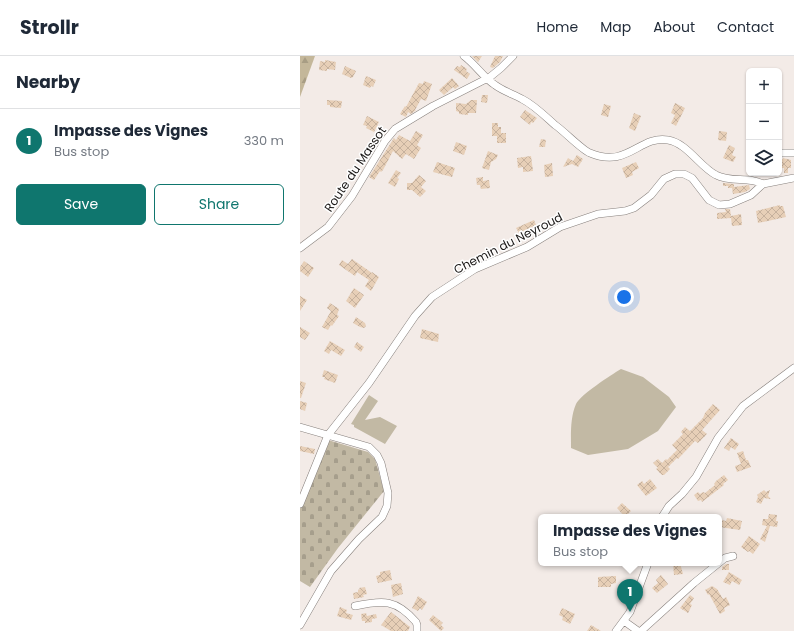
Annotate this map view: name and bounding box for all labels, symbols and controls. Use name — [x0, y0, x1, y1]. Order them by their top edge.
text: Strollr — [20, 14, 79, 41]
text: Home — [536, 17, 578, 37]
text: Map — [600, 17, 631, 37]
text: About — [653, 17, 695, 37]
text: Contact — [717, 17, 774, 37]
map controls — [746, 68, 782, 176]
button: + — [746, 68, 782, 104]
text: Nearby — [16, 70, 80, 94]
button: − — [746, 104, 782, 140]
text: Impasse des Vignes — [54, 120, 208, 141]
street label: Route du Massot — [320, 123, 390, 215]
text: 1 — [27, 131, 31, 150]
text: 330 m — [244, 131, 284, 150]
button: layers — [746, 140, 782, 176]
text: Bus stop — [54, 142, 109, 161]
button: Save — [16, 184, 146, 225]
button: Share — [154, 184, 284, 225]
street label: Chemin du Neyroud — [451, 208, 565, 278]
your location — [614, 287, 634, 307]
popup — [538, 514, 722, 566]
text: Impasse des Vignes — [553, 520, 707, 541]
text: Bus stop — [553, 542, 608, 561]
pin: 1 — [617, 579, 643, 612]

